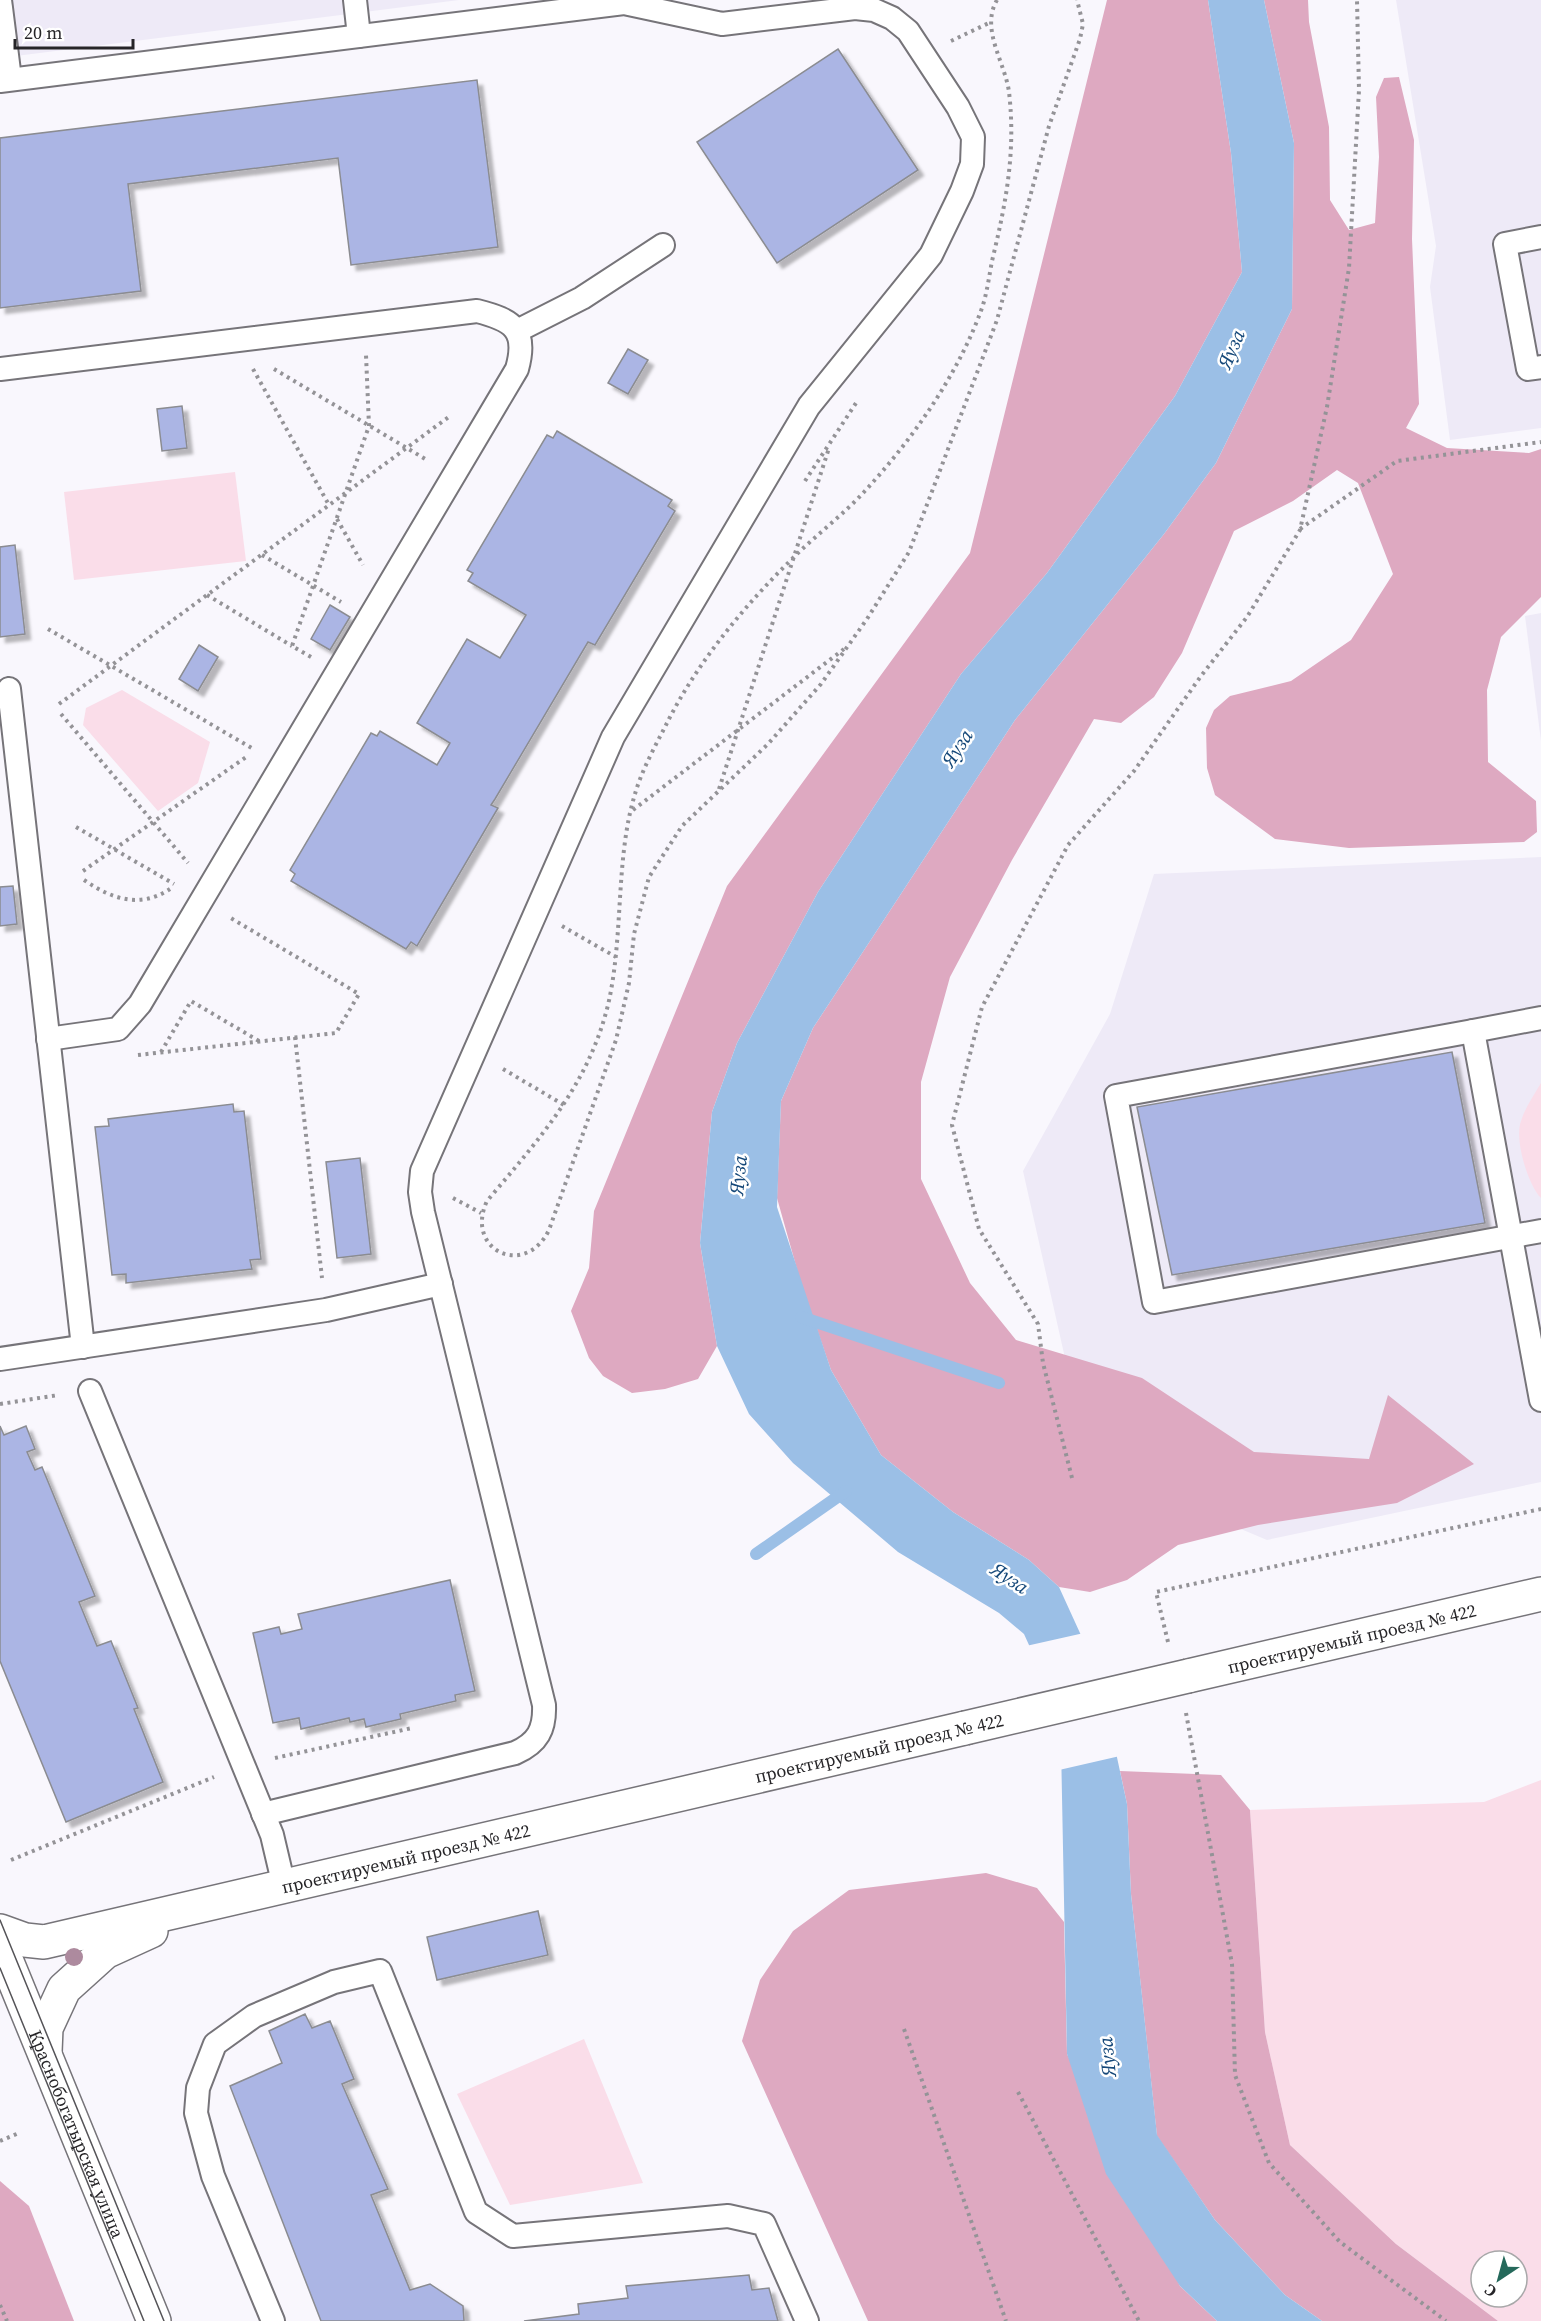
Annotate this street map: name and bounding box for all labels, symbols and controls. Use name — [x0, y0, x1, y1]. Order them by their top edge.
scale bar — [15, 12, 134, 50]
text: 20 m — [24, 20, 62, 45]
water label: Яуза — [1210, 325, 1252, 375]
water label: Яуза — [933, 723, 980, 774]
water label: Яуза — [722, 1153, 754, 1198]
water label: Яуза — [984, 1554, 1035, 1601]
street label: проектируемый проезд № 422 — [1225, 1597, 1479, 1679]
street label: проектируемый проезд № 422 — [752, 1707, 1006, 1789]
street label: проектируемый проезд № 422 — [279, 1817, 533, 1899]
street label: Краснобогатырская улица — [24, 2026, 131, 2242]
water label: Яуза — [1091, 2035, 1123, 2080]
north arrow — [1469, 2249, 1529, 2309]
text: С — [1480, 2279, 1501, 2303]

